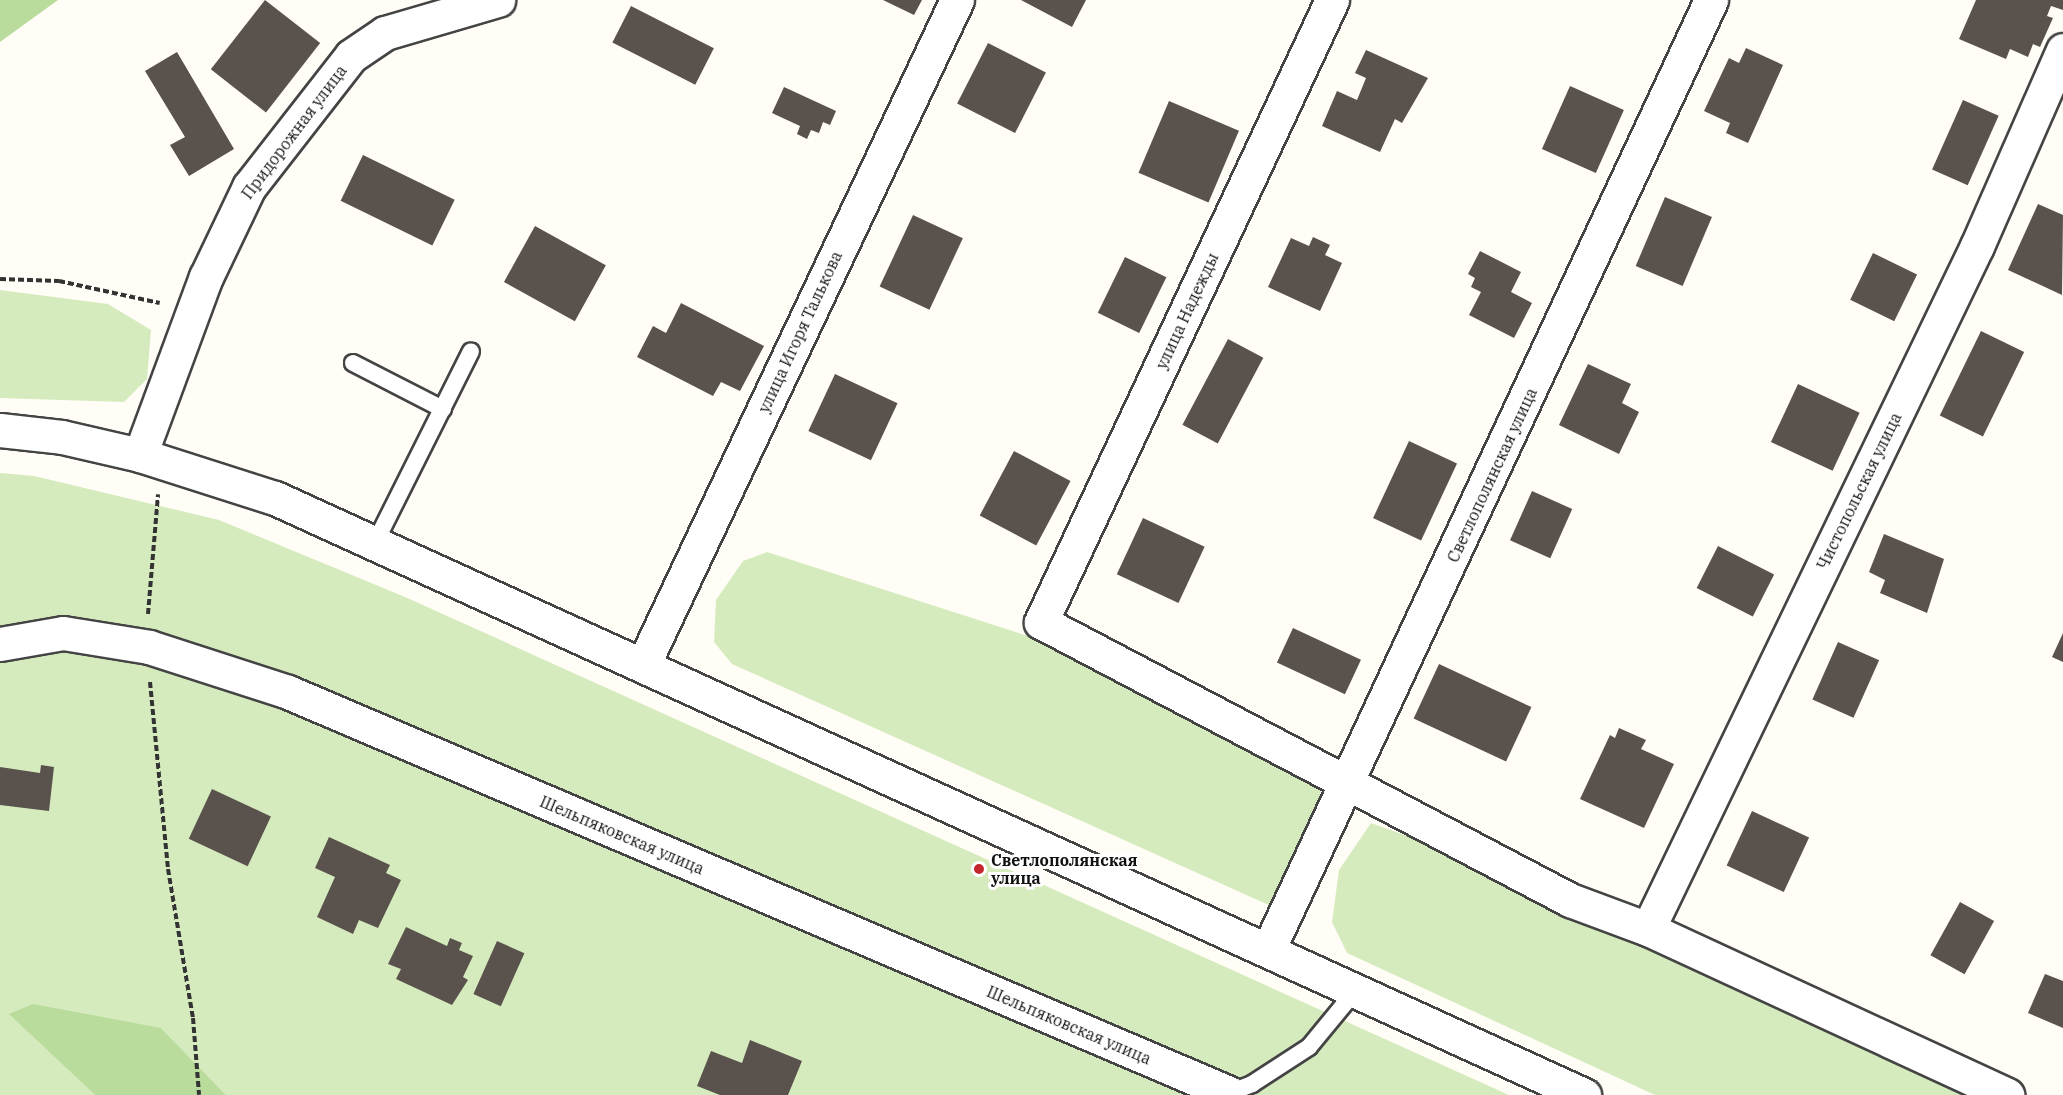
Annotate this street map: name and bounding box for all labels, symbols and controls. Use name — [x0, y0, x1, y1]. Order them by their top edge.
street label: Придорожная улица — [237, 61, 351, 203]
street label: улица Игоря Талькова — [754, 248, 846, 416]
street label: улица Надежды — [1152, 250, 1222, 372]
street label: Светлополянская улица — [1443, 385, 1541, 565]
street label: Чистопольская улица — [1813, 409, 1905, 573]
street label: Шельпяковская улица — [537, 792, 707, 878]
place label: Светлополянская улица — [991, 850, 1138, 888]
marker: Светлополянская улица — [972, 862, 986, 876]
street label: Шельпяковская улица — [984, 982, 1154, 1068]

